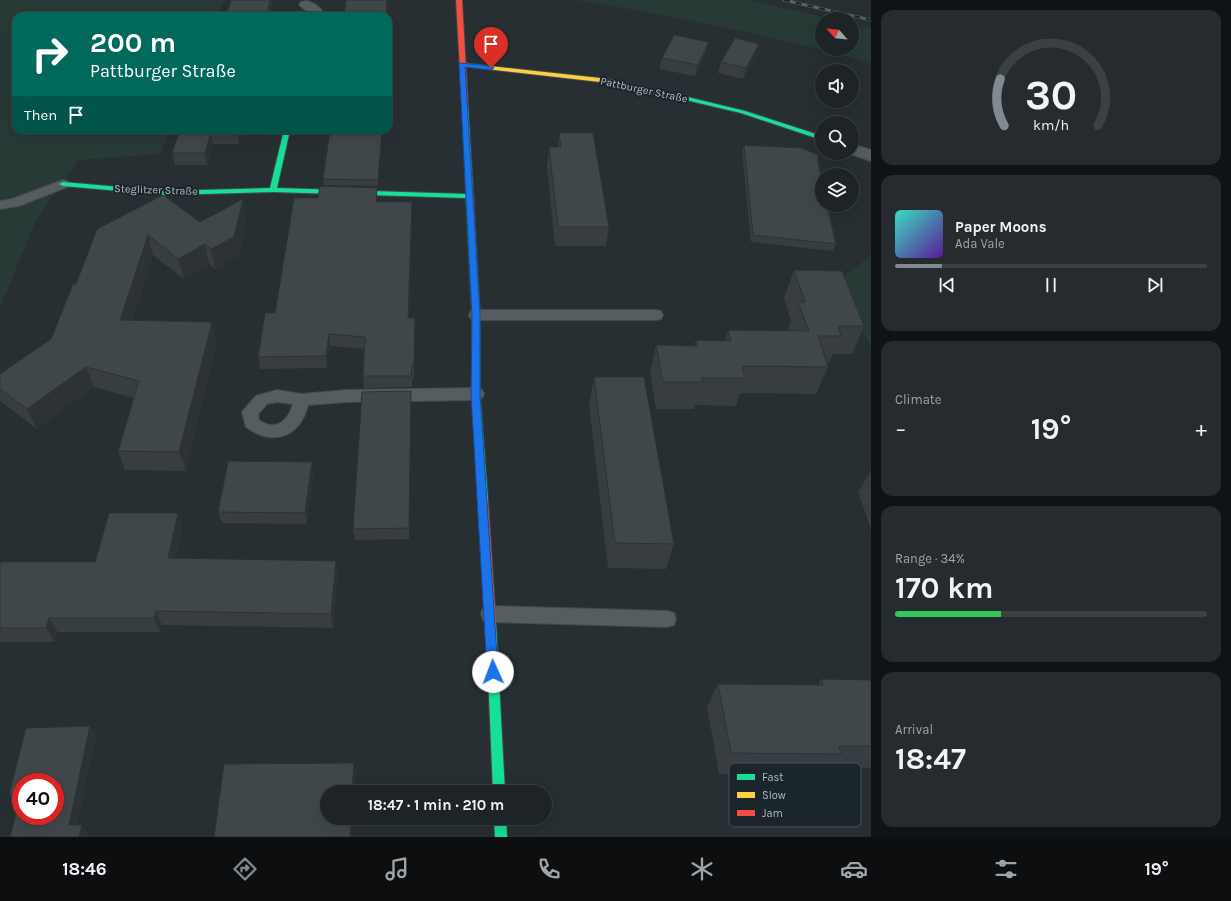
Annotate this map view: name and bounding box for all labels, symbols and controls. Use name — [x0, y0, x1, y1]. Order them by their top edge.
north arrow — [815, 12, 859, 56]
map controls — [815, 12, 859, 212]
text: 200 m — [90, 26, 176, 59]
pin — [474, 27, 508, 68]
icon: right — [24, 28, 76, 80]
icon: arrive — [480, 33, 502, 55]
text: Pattburger Straße — [90, 60, 236, 82]
button: sound — [815, 64, 859, 108]
text: 30 — [1025, 71, 1077, 119]
street label: Pattburger Straße — [599, 74, 689, 106]
icon: arrive — [65, 104, 87, 126]
text: Then — [24, 106, 57, 124]
button: search — [815, 116, 859, 160]
text: km/h — [1033, 116, 1069, 133]
button: layers — [815, 168, 859, 212]
street label: Steglitzer Straße — [114, 182, 198, 198]
text: Paper Moons — [955, 218, 1047, 236]
text: Ada Vale — [955, 236, 1005, 251]
icon: previous — [936, 274, 958, 296]
icon: pause — [1040, 274, 1062, 296]
icon: next — [1144, 274, 1166, 296]
text: Climate — [895, 392, 941, 407]
text: 19° — [1031, 411, 1071, 447]
text: − — [895, 416, 907, 442]
text: + — [1195, 416, 1207, 442]
text: Range · 34% — [895, 551, 965, 566]
text: 170 km — [895, 570, 993, 606]
position arrow — [472, 651, 514, 693]
text: Arrival — [895, 722, 933, 737]
text: 18:47 — [895, 741, 966, 777]
legend — [729, 763, 861, 827]
text: Fast — [762, 771, 783, 784]
speed limit sign: 40 — [12, 773, 64, 825]
text: Slow — [762, 789, 786, 802]
text: 18:47 · 1 min · 210 m — [368, 796, 504, 814]
text: Jam — [762, 807, 783, 820]
icon: directions — [231, 855, 259, 883]
icon: music — [383, 855, 411, 883]
icon: phone — [535, 855, 563, 883]
icon: climate — [688, 855, 716, 883]
icon: car — [840, 855, 868, 883]
icon: filters — [992, 855, 1020, 883]
text: 18:46 — [62, 858, 107, 880]
text: 19° — [1144, 858, 1169, 880]

